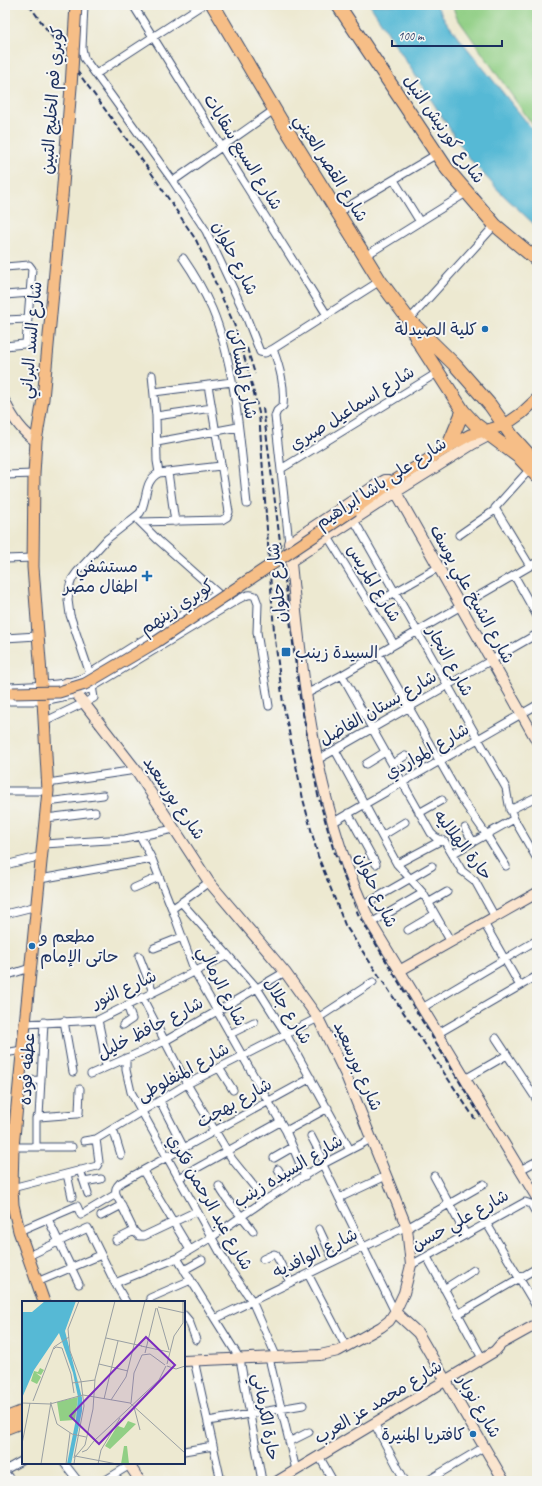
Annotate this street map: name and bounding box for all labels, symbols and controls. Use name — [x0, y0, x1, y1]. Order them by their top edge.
scale bar — [392, 22, 502, 48]
street label: كوبري فم الخليج التبين — [36, 25, 70, 175]
text: 100 m — [398, 28, 425, 44]
street label: شارع كورنيش النيل — [398, 71, 489, 188]
street label: شارع السبع سقايات — [198, 90, 287, 214]
street label: شارع القصر العيني — [286, 110, 373, 228]
street label: شارع حلوان — [207, 218, 263, 299]
street label: شارع السد البراني — [15, 280, 51, 400]
place label: كلية الصيدلة — [395, 319, 477, 340]
marker: كلية الصيدلة — [480, 324, 490, 334]
street label: شارع المساكن — [223, 327, 262, 421]
street label: شارع اسماعيل صبري — [286, 361, 419, 457]
street label: شارع على باشا ابراهيم — [311, 433, 452, 535]
street label: شارع الشيخ علي يوسف — [422, 521, 519, 669]
street label: شارع المريس — [342, 540, 405, 626]
street label: شارع حلوان — [262, 542, 293, 624]
place label: مستشفي اطفال مصر — [61, 556, 138, 597]
marker: مستشفي اطفال مصر — [141, 570, 153, 582]
street label: كوبري زينهم — [136, 575, 219, 641]
street label: شارع النجار — [420, 620, 478, 700]
place label: السيدة زينب — [295, 642, 378, 663]
marker: السيدة زينب — [280, 646, 292, 658]
street label: شارع بستان الفاضل — [316, 666, 441, 751]
street label: شارع المواردي — [381, 718, 474, 785]
street label: شارع بورسعيد — [138, 752, 210, 844]
street label: حارة الهلاليه — [429, 806, 497, 884]
street label: شارع حلوان — [349, 849, 402, 931]
place label: مطعم و حاتى الإمام — [38, 926, 119, 969]
marker: مطعم و حاتى الإمام — [27, 941, 37, 951]
street label: شارع الرمالي — [189, 942, 251, 1031]
street label: شارع النور — [86, 965, 160, 1014]
street label: شارع جلال — [259, 974, 317, 1049]
street label: شارع حافظ خليل — [93, 992, 207, 1065]
street label: شارع بورسعيد — [328, 1018, 387, 1114]
street label: عطفه فوده — [15, 1032, 39, 1106]
street label: شارع المنفلوطى — [133, 1038, 233, 1107]
street label: شارع بهجت — [193, 1074, 276, 1133]
street label: شارع عبد الرحمن فكري — [161, 1130, 258, 1275]
street label: شارع السيده زينب — [229, 1130, 347, 1213]
street label: شارع علي حسن — [408, 1185, 514, 1259]
street label: شارع الوافديه — [269, 1223, 361, 1283]
inset map — [22, 1301, 185, 1464]
street label: شارع محمد عز العرب — [310, 1356, 446, 1449]
street label: شارع نوبار — [451, 1370, 506, 1442]
street label: حارة الكرماني — [244, 1372, 284, 1463]
place label: كافتريا المنيرة — [381, 1424, 465, 1445]
marker: كافتريا المنيرة — [468, 1429, 478, 1439]

